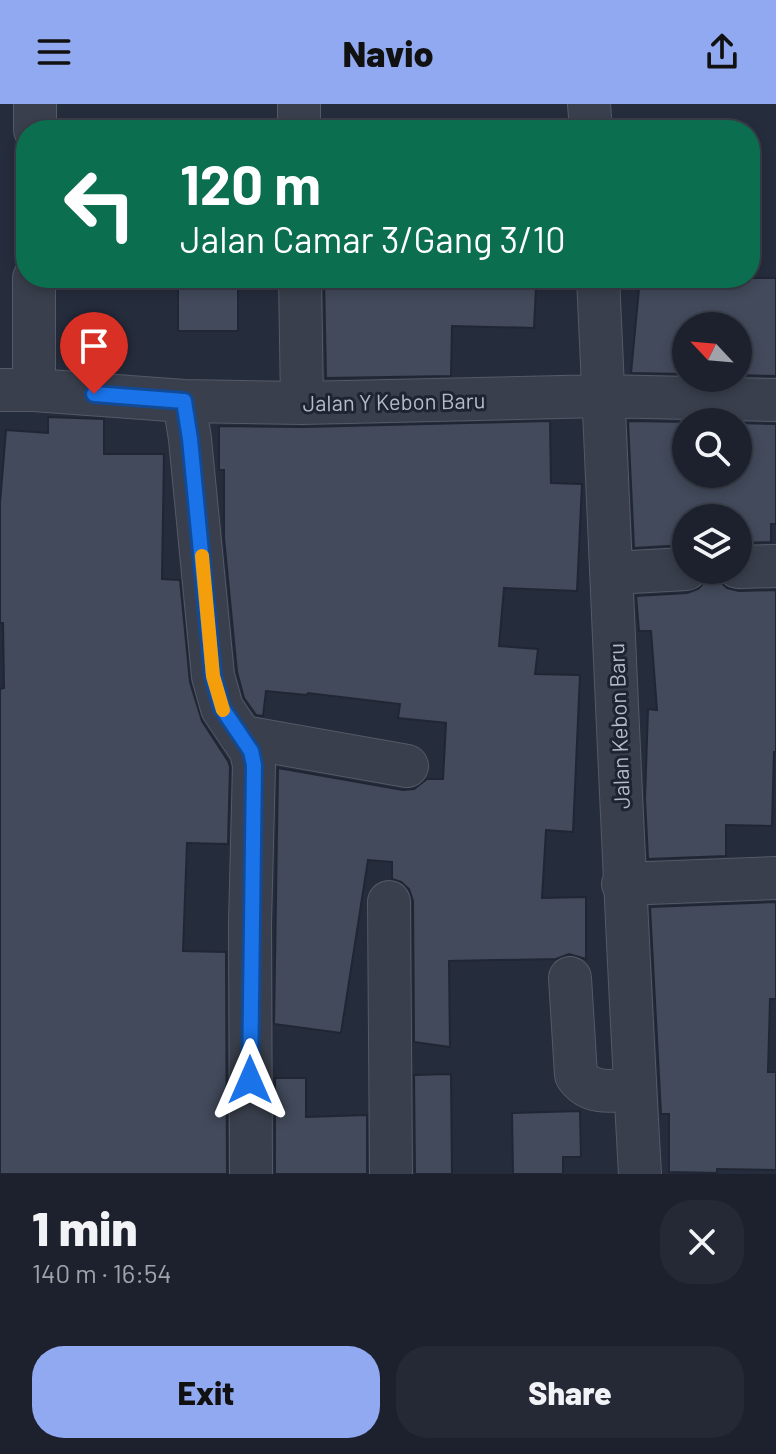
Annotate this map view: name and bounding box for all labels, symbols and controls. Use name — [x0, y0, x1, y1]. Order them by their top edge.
icon: menu — [32, 30, 76, 74]
icon: share — [700, 30, 744, 74]
text: Navio — [342, 31, 434, 74]
text: 120 m — [180, 149, 321, 216]
icon: left — [48, 152, 152, 256]
text: Jalan Camar 3/Gang 3/10 — [180, 217, 566, 260]
pin — [60, 312, 128, 394]
north arrow — [672, 312, 752, 392]
map controls — [672, 312, 752, 584]
icon: arrive — [72, 324, 116, 368]
street label: Jalan Y Kebon Baru — [302, 386, 486, 416]
button: search — [672, 408, 752, 488]
button: layers — [672, 504, 752, 584]
street label: Jalan Kebon Baru — [602, 643, 634, 809]
position arrow — [208, 1038, 292, 1122]
text: 1 min — [32, 1198, 138, 1256]
button: close — [660, 1200, 744, 1284]
text: 140 m · 16:54 — [32, 1257, 172, 1288]
button: Exit — [32, 1346, 380, 1438]
button: Share — [396, 1346, 744, 1438]

